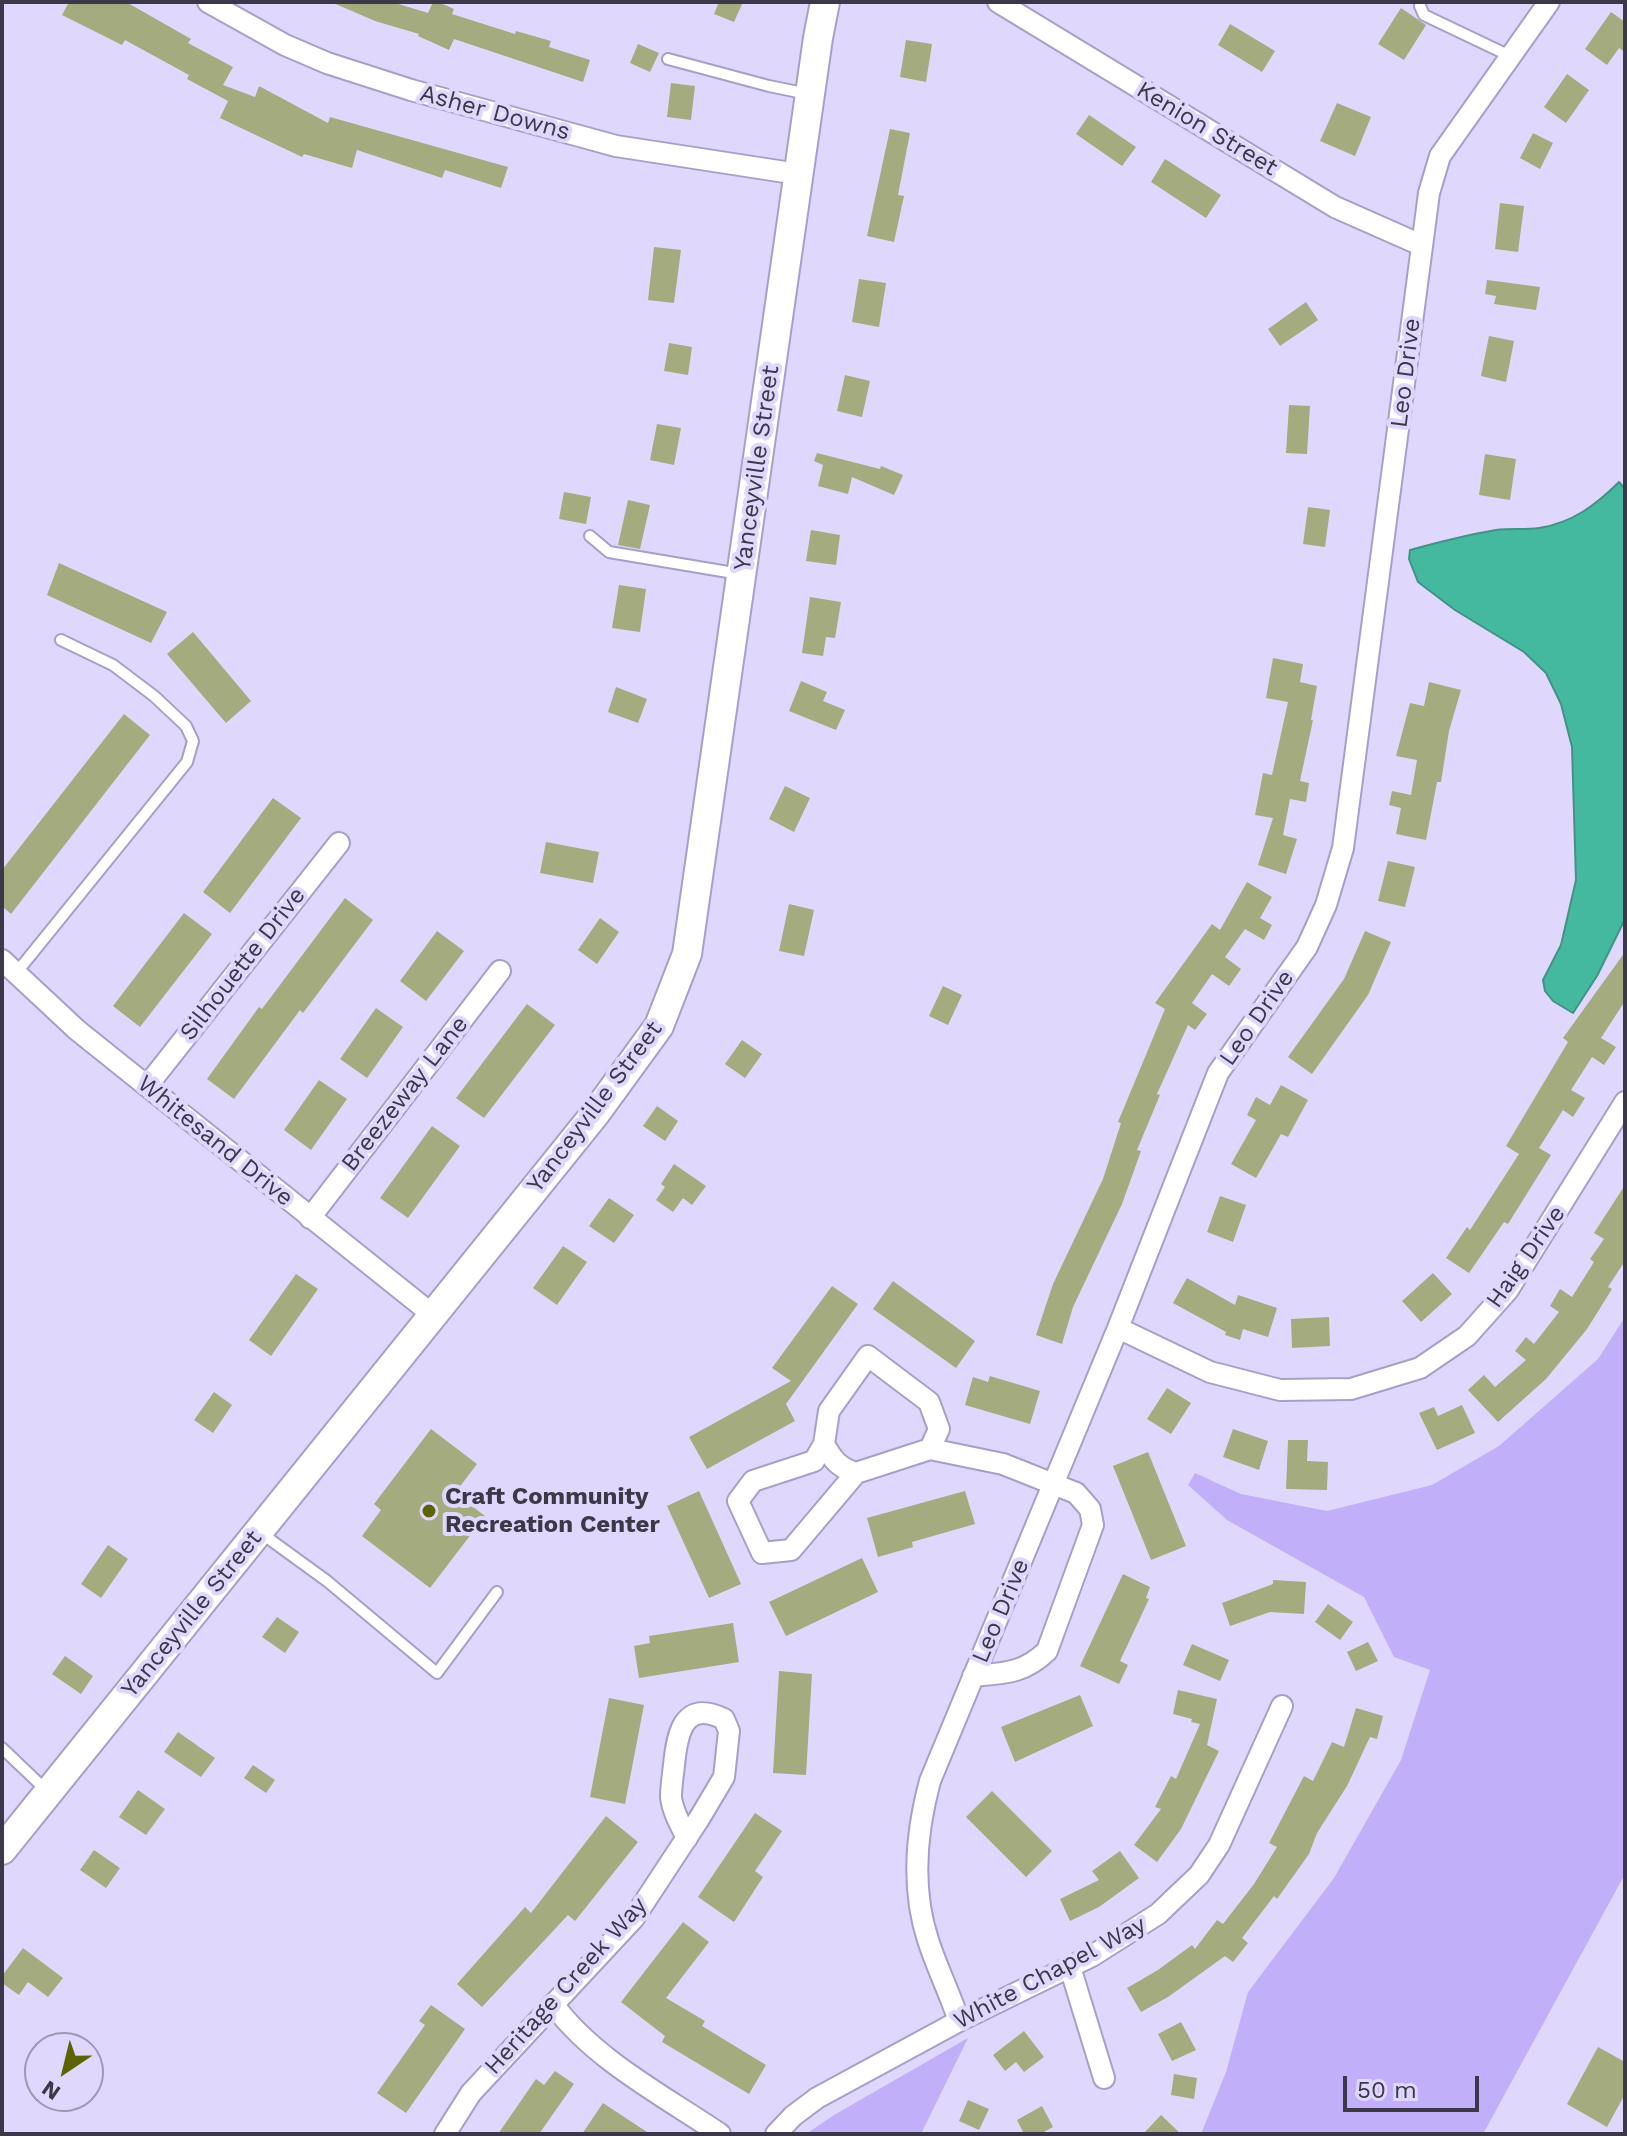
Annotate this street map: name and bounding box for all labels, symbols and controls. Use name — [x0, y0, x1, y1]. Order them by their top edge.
street label: Kenion Street — [1131, 76, 1283, 182]
street label: Asher Downs — [417, 79, 573, 147]
street label: Leo Drive — [1385, 317, 1427, 429]
street label: Yanceyville Street — [728, 364, 786, 572]
street label: Silhouette Drive — [174, 882, 312, 1046]
street label: Leo Drive — [1214, 965, 1300, 1071]
street label: Breezeway Lane — [336, 1011, 474, 1177]
street label: Yanceyville Street — [521, 1016, 669, 1198]
street label: Whitesand Drive — [131, 1069, 299, 1213]
street label: Haig Drive — [1480, 1200, 1572, 1314]
place label: Craft Community Recreation Center — [445, 1483, 660, 1539]
marker: Craft Community Recreation Center — [420, 1502, 438, 1520]
street label: Yanceyville Street — [116, 1525, 268, 1703]
street label: Leo Drive — [966, 1555, 1036, 1667]
street label: Heritage Creek Way — [479, 1891, 653, 2081]
street label: White Chapel Way — [949, 1910, 1151, 2036]
north arrow — [24, 2032, 104, 2112]
scale bar — [1347, 2060, 1483, 2110]
text: N — [37, 2076, 65, 2105]
text: 50 m — [1357, 2076, 1417, 2104]

